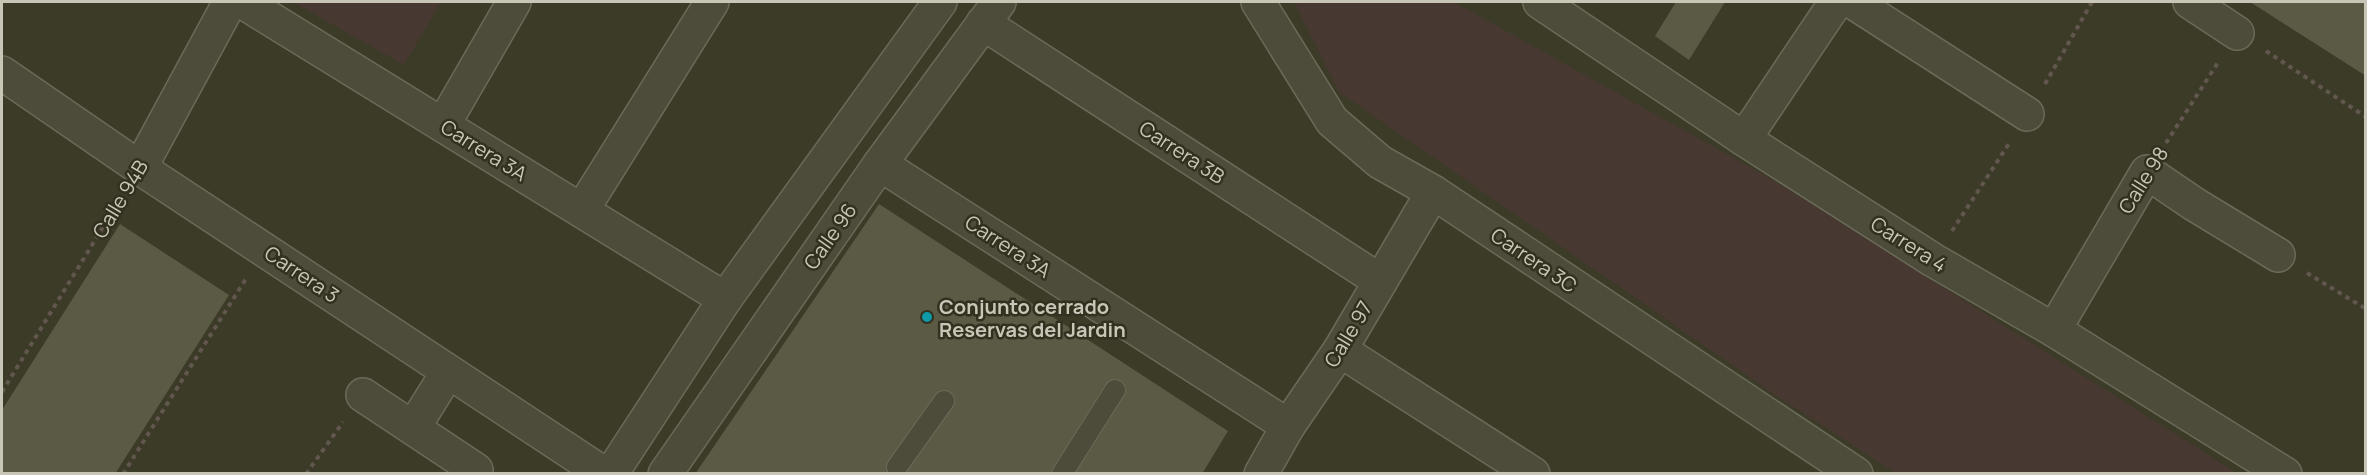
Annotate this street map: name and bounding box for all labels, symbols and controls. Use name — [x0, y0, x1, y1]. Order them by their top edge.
street label: Carrera 3A — [436, 113, 533, 187]
street label: Carrera 3B — [1134, 114, 1230, 190]
street label: Calle 98 — [2112, 141, 2174, 219]
street label: Calle 94B — [86, 155, 154, 243]
street label: Calle 96 — [797, 197, 863, 275]
street label: Carrera 3A — [960, 208, 1056, 284]
street label: Carrera 4 — [1866, 210, 1952, 278]
street label: Carrera 3C — [1486, 221, 1582, 299]
street label: Carrera 3 — [260, 239, 344, 309]
place label: Conjunto cerrado Reservas del Jardin — [939, 293, 1126, 343]
street label: Calle 97 — [1318, 296, 1378, 372]
marker: Conjunto cerrado Reservas del Jardin — [920, 310, 934, 324]

